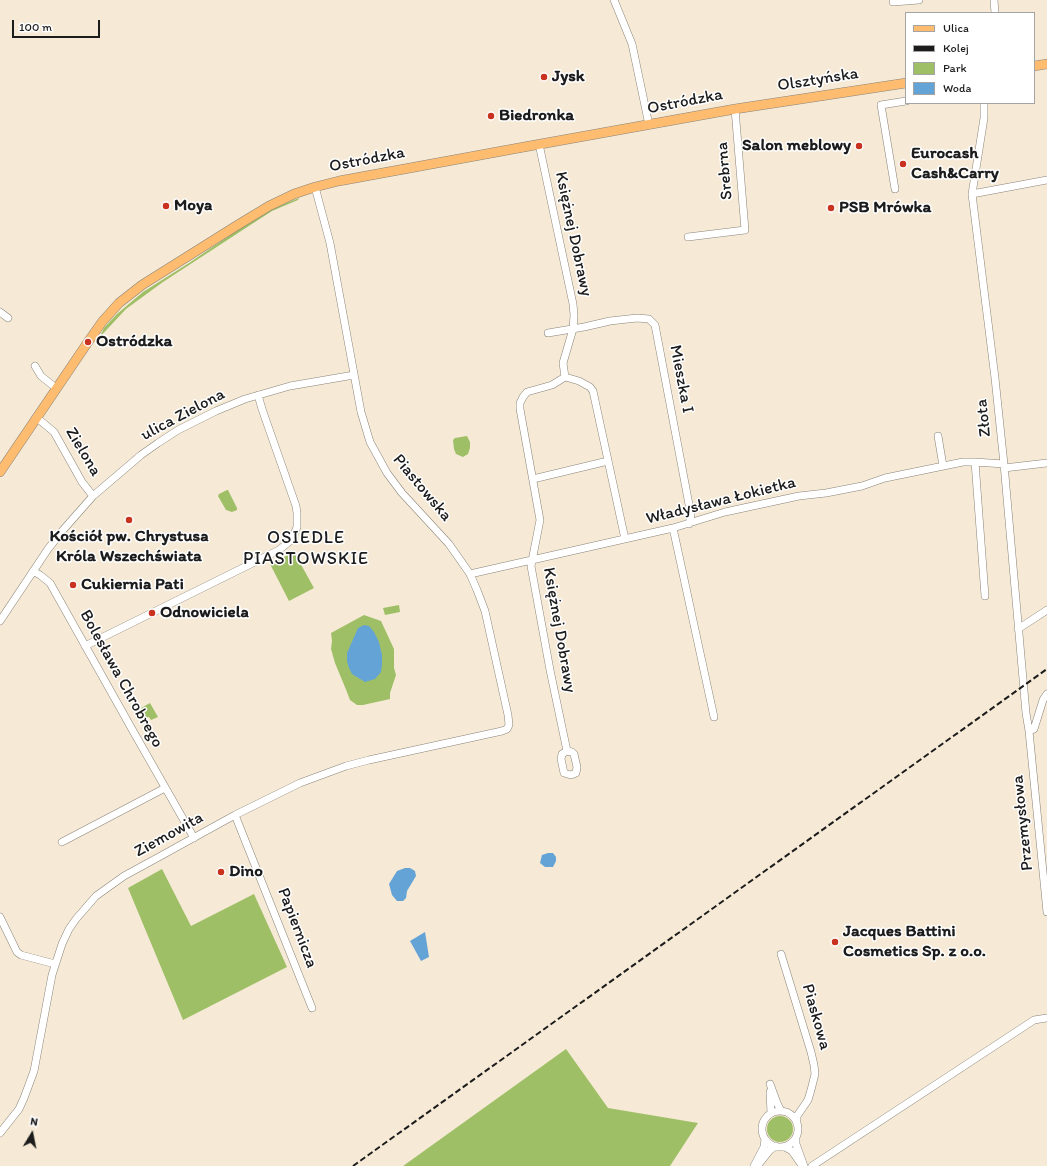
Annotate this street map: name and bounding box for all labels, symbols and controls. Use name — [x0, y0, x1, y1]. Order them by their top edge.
scale bar — [14, 12, 102, 38]
legend — [905, 12, 1035, 104]
text: 100 m — [19, 20, 52, 34]
text: Ulica — [943, 21, 969, 35]
text: Kolej — [943, 41, 969, 55]
text: Park — [943, 61, 967, 75]
street label: Olsztyńska — [776, 64, 860, 96]
place label: Jysk — [552, 67, 585, 87]
marker: Jysk — [539, 72, 549, 82]
text: Woda — [943, 81, 972, 95]
street label: Ostródzka — [646, 85, 724, 119]
place label: Biedronka — [499, 106, 574, 126]
marker: Biedronka — [486, 111, 496, 121]
place label: Salon meblowy — [742, 136, 851, 156]
street label: Srebrna — [712, 141, 738, 201]
marker: Salon meblowy — [854, 141, 864, 151]
street label: Ostródzka — [328, 143, 406, 177]
place label: Eurocash Cash&Carry — [911, 144, 999, 184]
marker: Eurocash Cash&Carry — [898, 159, 908, 169]
street label: Księżnej Dobrawy — [550, 170, 596, 298]
place label: Moya — [174, 196, 212, 216]
place label: PSB Mrówka — [839, 198, 931, 218]
marker: Moya — [161, 201, 171, 211]
marker: PSB Mrówka — [826, 203, 836, 213]
place label: Ostródzka — [96, 332, 172, 352]
marker: Ostródzka — [83, 337, 93, 347]
street label: Mieszka I — [664, 343, 698, 415]
street label: ulica Zielona — [137, 384, 229, 446]
street label: Złota — [972, 398, 996, 438]
street label: Zielona — [60, 424, 106, 480]
street label: Piastowska — [388, 450, 456, 526]
street label: Władysława Łokietka — [644, 473, 798, 529]
marker: Kościół pw. Chrystusa Króla Wszechświata — [124, 515, 134, 525]
place label: Kościół pw. Chrystusa Króla Wszechświata — [49, 527, 209, 567]
district label: OSIEDLE PIASTOWSKIE — [243, 527, 369, 570]
street label: Księżnej Dobrawy — [538, 566, 580, 694]
place label: Cukiernia Pati — [81, 575, 184, 595]
marker: Cukiernia Pati — [68, 580, 78, 590]
place label: Odnowiciela — [160, 603, 249, 623]
street label: Bolesława Chrobrego — [75, 607, 167, 751]
marker: Odnowiciela — [147, 608, 157, 618]
street label: Przemysłowa — [1008, 774, 1038, 872]
street label: Ziemowita — [131, 808, 207, 862]
place label: Dino — [229, 862, 263, 882]
marker: Dino — [216, 867, 226, 877]
street label: Papiernicza — [272, 885, 322, 971]
place label: Jacques Battini Cosmetics Sp. z o.o. — [843, 922, 986, 962]
marker: Jacques Battini Cosmetics Sp. z o.o. — [830, 937, 840, 947]
street label: Piaskowa — [797, 982, 835, 1052]
north arrow — [12, 1114, 52, 1154]
text: N — [29, 1115, 39, 1129]

